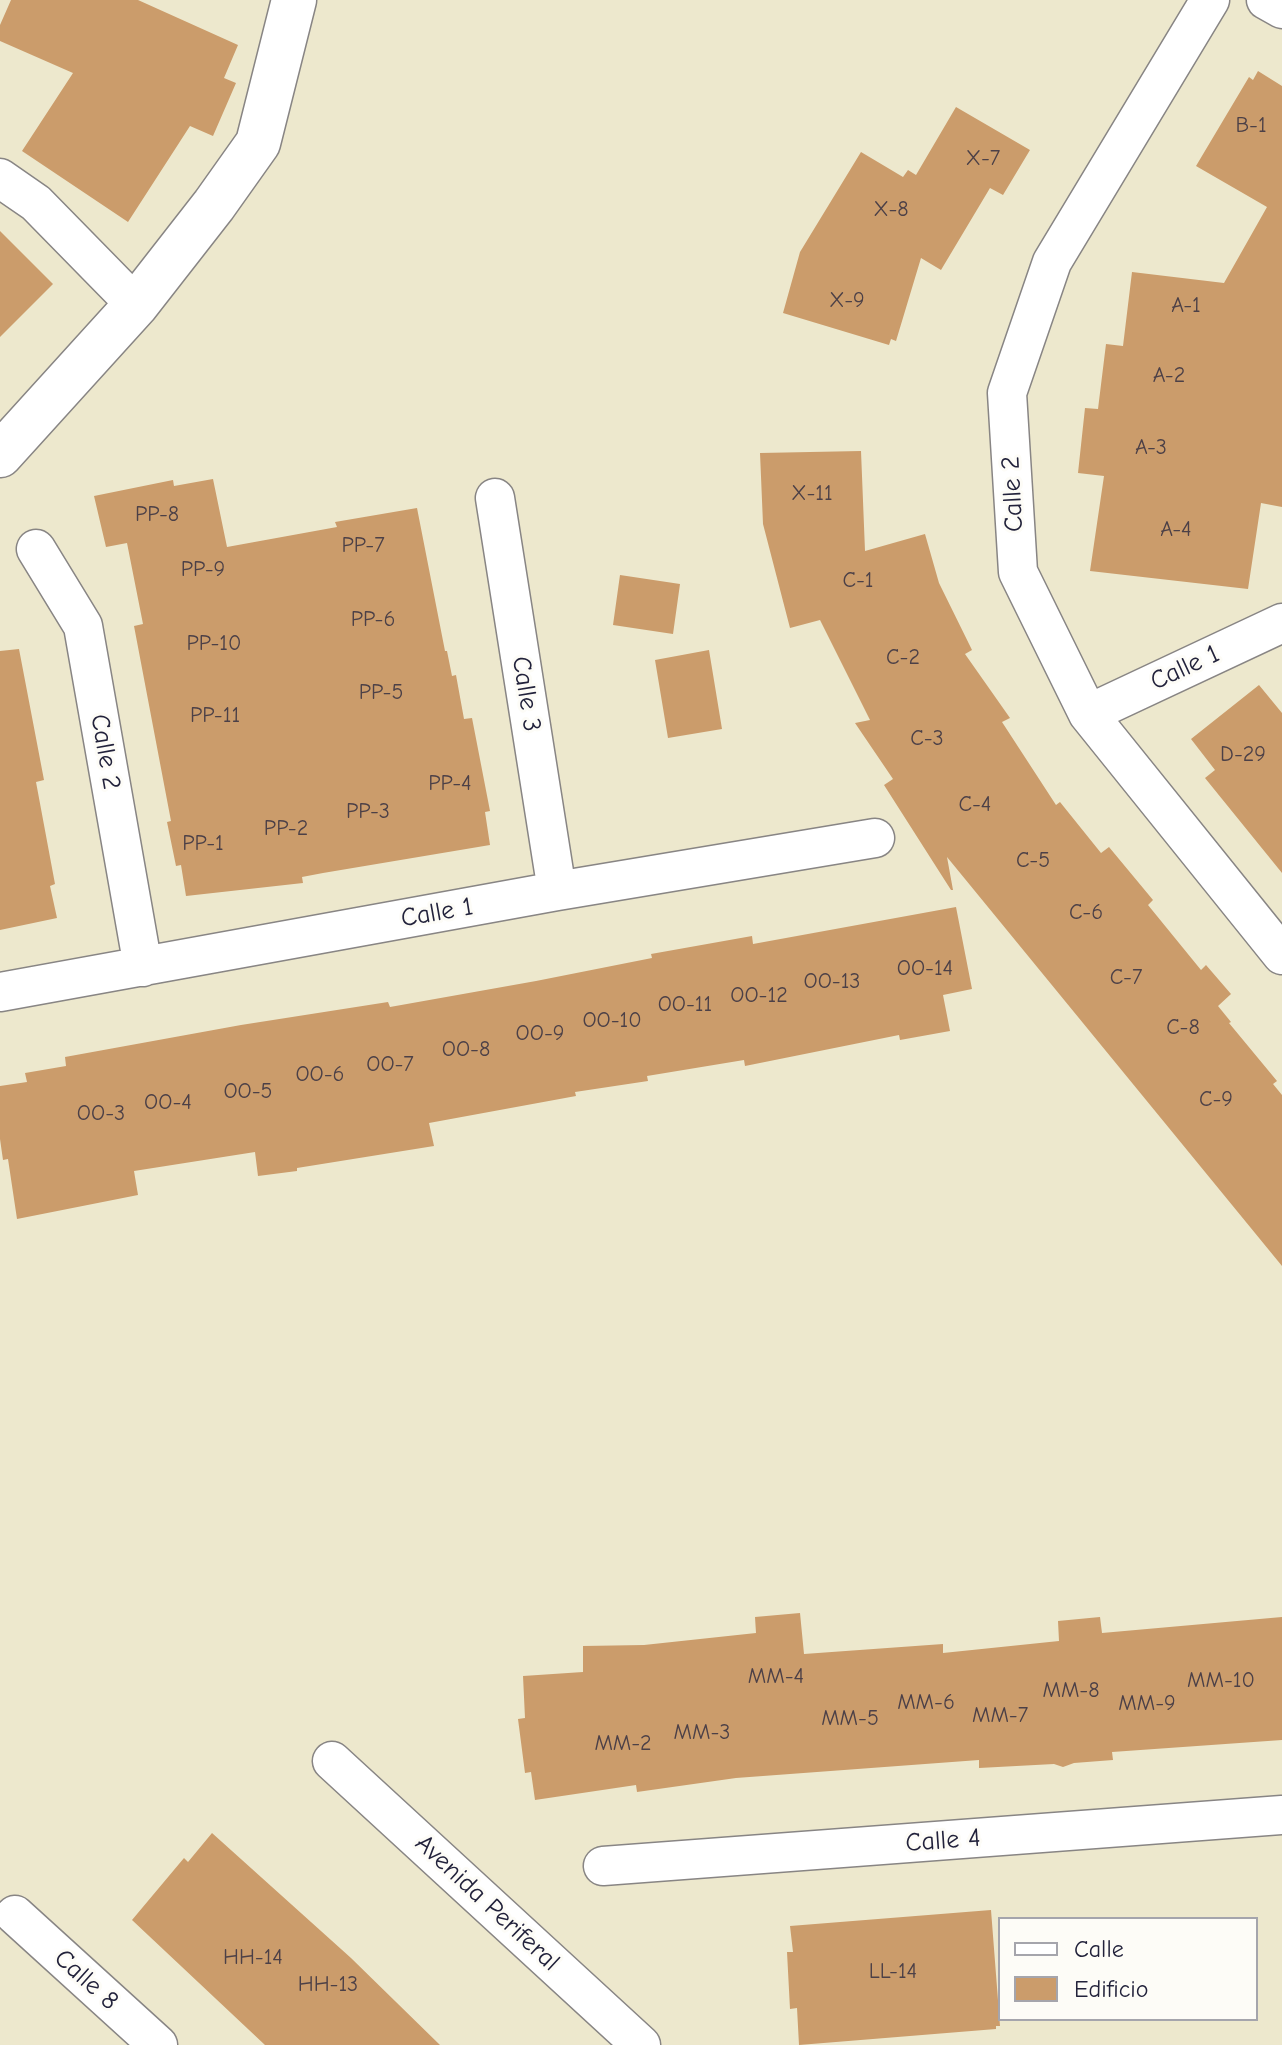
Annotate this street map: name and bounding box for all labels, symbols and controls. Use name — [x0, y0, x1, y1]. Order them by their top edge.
house number: B-1 — [1235, 113, 1267, 139]
house number: X-7 — [966, 146, 1000, 172]
house number: X-8 — [873, 197, 909, 223]
house number: X-9 — [829, 288, 865, 314]
house number: A-1 — [1171, 293, 1201, 319]
house number: A-2 — [1153, 363, 1185, 389]
house number: A-3 — [1135, 435, 1167, 461]
street label: Calle 2 — [995, 455, 1031, 533]
house number: X-11 — [791, 481, 833, 507]
house number: PP-8 — [135, 502, 179, 528]
house number: A-4 — [1160, 517, 1192, 543]
house number: PP-7 — [341, 533, 385, 559]
house number: PP-9 — [181, 557, 225, 583]
house number: C-1 — [843, 568, 873, 594]
house number: PP-6 — [351, 607, 395, 633]
house number: PP-10 — [187, 631, 241, 657]
street label: Calle 1 — [1145, 638, 1225, 698]
house number: C-2 — [886, 645, 920, 671]
street label: Calle 3 — [505, 654, 547, 734]
house number: PP-5 — [359, 680, 403, 706]
house number: PP-11 — [190, 703, 240, 729]
street label: Calle 2 — [83, 712, 127, 792]
house number: C-3 — [910, 726, 944, 752]
house number: D-29 — [1220, 742, 1266, 768]
house number: PP-4 — [428, 771, 472, 797]
house number: C-4 — [959, 792, 991, 818]
house number: PP-3 — [346, 799, 390, 825]
house number: PP-2 — [264, 816, 308, 842]
house number: PP-1 — [182, 831, 224, 857]
house number: C-5 — [1016, 848, 1050, 874]
street label: Calle 1 — [398, 891, 476, 935]
house number: C-6 — [1069, 900, 1103, 926]
house number: OO-14 — [897, 956, 953, 982]
house number: C-7 — [1110, 965, 1142, 991]
house number: OO-13 — [804, 969, 860, 995]
house number: OO-12 — [730, 983, 788, 1009]
house number: OO-11 — [658, 992, 712, 1018]
house number: OO-10 — [582, 1008, 642, 1034]
house number: C-8 — [1166, 1015, 1200, 1041]
house number: OO-9 — [516, 1021, 564, 1047]
house number: OO-8 — [442, 1037, 490, 1063]
house number: OO-7 — [366, 1052, 414, 1078]
house number: OO-6 — [295, 1062, 345, 1088]
house number: OO-5 — [223, 1079, 273, 1105]
house number: C-9 — [1199, 1087, 1233, 1113]
house number: OO-4 — [144, 1090, 192, 1116]
house number: OO-3 — [77, 1101, 125, 1127]
house number: MM-4 — [748, 1664, 804, 1690]
house number: MM-10 — [1187, 1668, 1255, 1694]
house number: MM-8 — [1042, 1678, 1100, 1704]
house number: MM-6 — [897, 1690, 955, 1716]
house number: MM-9 — [1118, 1691, 1176, 1717]
house number: MM-7 — [972, 1703, 1028, 1729]
house number: MM-5 — [821, 1706, 879, 1732]
house number: MM-3 — [674, 1720, 730, 1746]
house number: MM-2 — [594, 1731, 652, 1757]
street label: Calle 4 — [904, 1823, 982, 1859]
street label: Avenida Periferal — [408, 1828, 566, 1978]
legend — [998, 1917, 1258, 2021]
text: Calle — [1074, 1935, 1124, 1963]
street label: Calle 8 — [47, 1943, 125, 2017]
house number: HH-14 — [223, 1945, 283, 1971]
house number: LL-14 — [869, 1959, 917, 1985]
house number: HH-13 — [298, 1972, 358, 1998]
text: Edificio — [1074, 1975, 1149, 2003]

